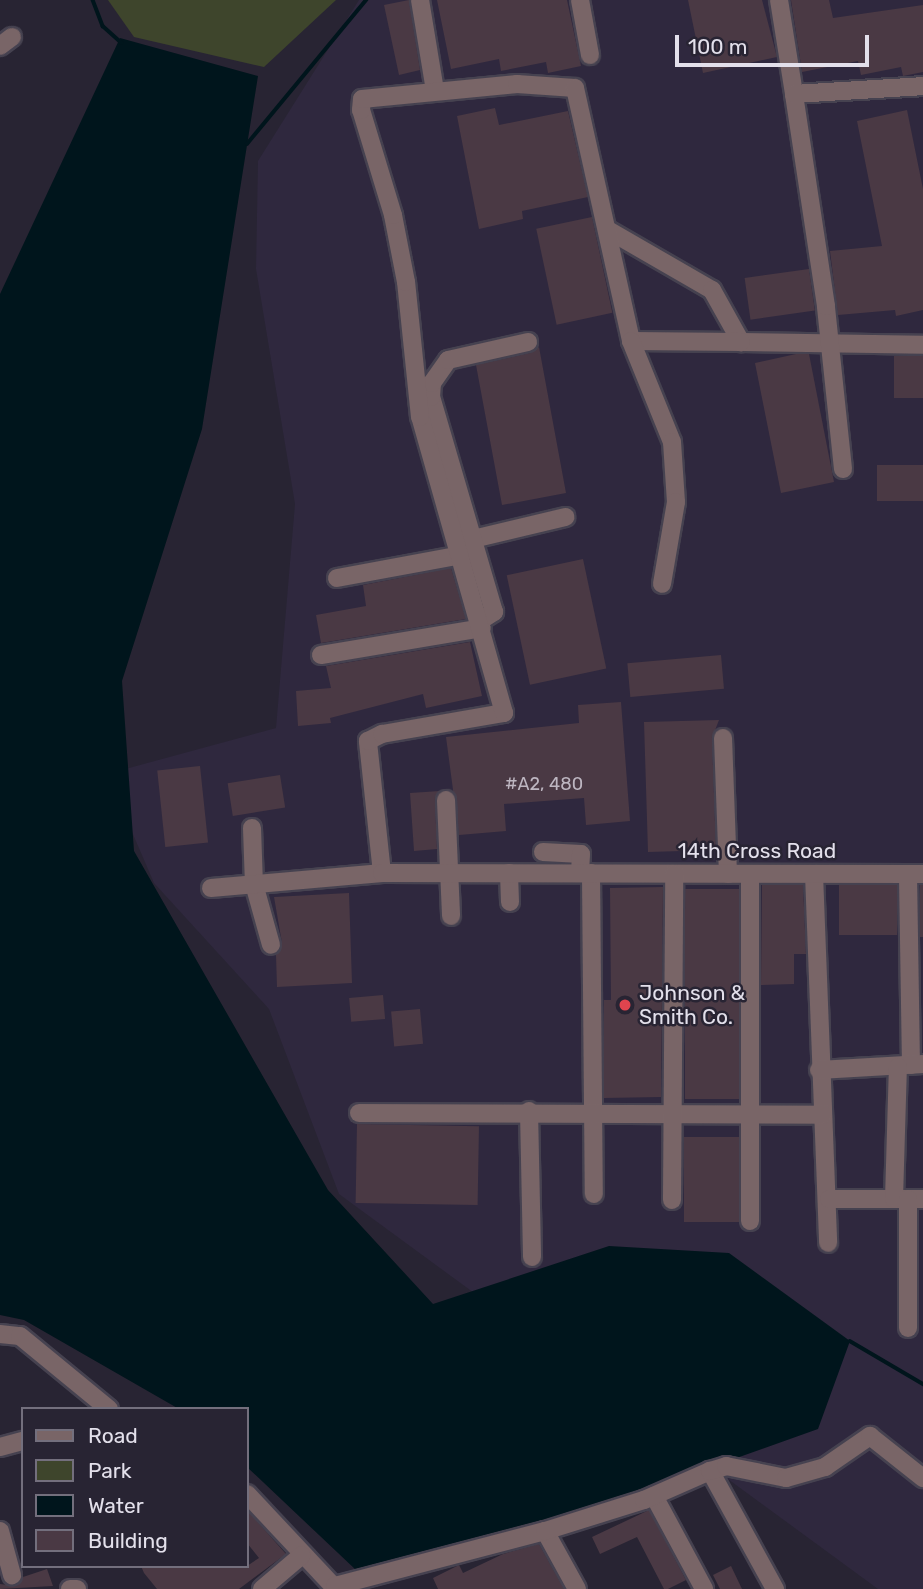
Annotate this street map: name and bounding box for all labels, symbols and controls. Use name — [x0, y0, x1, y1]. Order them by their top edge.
scale bar — [678, 21, 872, 65]
text: 100 m — [688, 34, 747, 59]
house number: #A2, 480 — [505, 773, 583, 795]
street label: 14th Cross Road — [678, 838, 836, 864]
place label: Johnson & Smith Co. — [639, 980, 745, 1030]
marker: Johnson & Smith Co. — [617, 997, 633, 1013]
legend — [21, 1407, 248, 1568]
text: Road — [88, 1423, 138, 1448]
text: Park — [88, 1458, 132, 1483]
text: Water — [88, 1493, 144, 1518]
text: Building — [88, 1528, 168, 1553]

